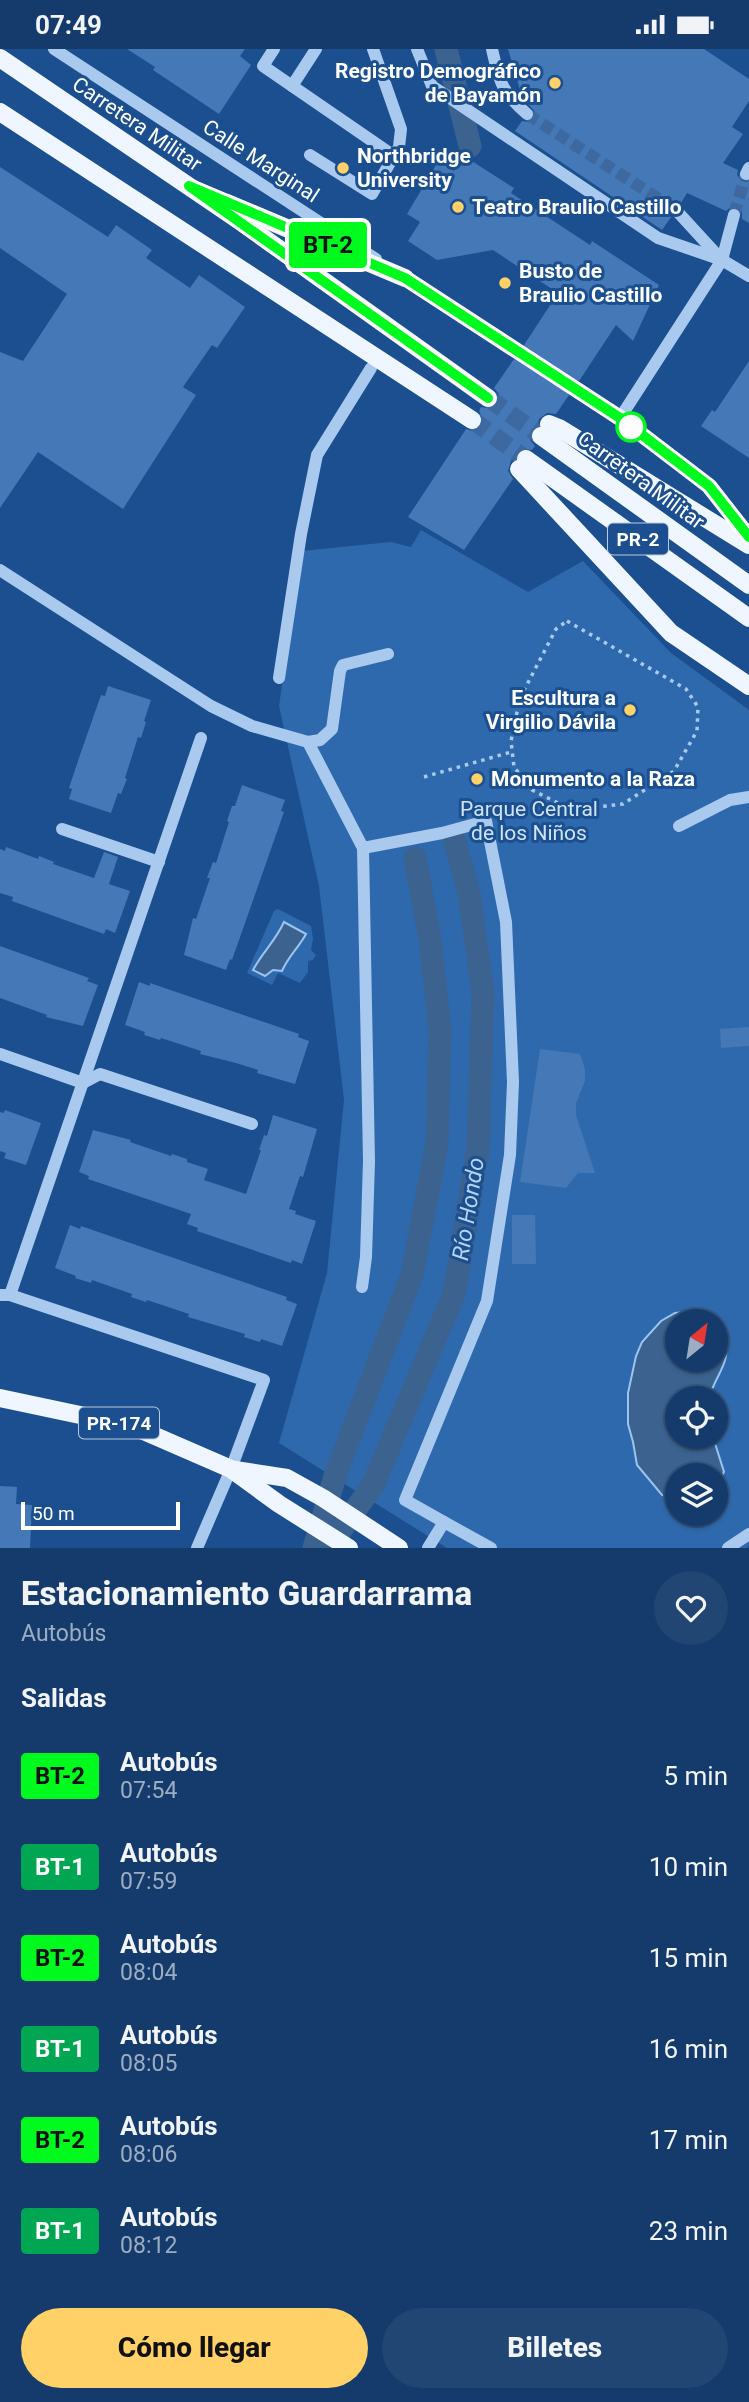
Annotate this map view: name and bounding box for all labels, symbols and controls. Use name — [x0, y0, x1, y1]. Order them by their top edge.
text: 07:49 — [35, 10, 102, 40]
place label: Registro Demográfico de Bayamón — [335, 59, 541, 107]
street label: Carretera Militar — [68, 72, 206, 176]
marker: Registro Demográfico de Bayamón — [547, 75, 563, 91]
street label: Calle Marginal — [199, 115, 323, 207]
place label: Northbridge University — [357, 144, 471, 192]
marker: Northbridge University — [335, 160, 351, 176]
place label: Teatro Braulio Castillo — [472, 195, 682, 219]
marker: Teatro Braulio Castillo — [450, 199, 466, 215]
line badge: BT-2 — [279, 222, 377, 268]
text: BT-2 — [303, 231, 353, 259]
place label: Busto de Braulio Castillo — [519, 259, 662, 307]
marker: Busto de Braulio Castillo — [497, 275, 513, 291]
unlabelled marker — [616, 412, 646, 442]
street label: Carretera Militar — [573, 426, 709, 534]
road number: PR-2 — [608, 524, 668, 554]
place label: Escultura a Virgilio Dávila — [486, 686, 616, 734]
marker: Escultura a Virgilio Dávila — [622, 702, 638, 718]
place label: Monumento a la Raza — [491, 767, 695, 791]
marker: Monumento a la Raza — [469, 771, 485, 787]
park label: Parque Central de los Niños — [460, 797, 598, 845]
water label: Río Hondo — [447, 1156, 490, 1263]
north arrow — [665, 1309, 728, 1372]
map controls — [665, 1309, 728, 1526]
button: locate — [665, 1386, 728, 1449]
road number: PR-174 — [79, 1407, 159, 1439]
button: layers — [665, 1463, 728, 1526]
scale bar — [21, 1499, 180, 1531]
text: 50 m — [32, 1502, 75, 1525]
button: heart — [654, 1571, 728, 1645]
text: Estacionamiento Guardarrama — [21, 1574, 472, 1613]
text: Autobús — [21, 1620, 106, 1647]
text: Salidas — [21, 1683, 107, 1713]
text: Autobús — [120, 1747, 218, 1777]
text: 5 min — [663, 1761, 728, 1791]
text: BT-2 — [35, 1762, 85, 1790]
text: 07:54 — [120, 1777, 177, 1804]
text: Autobús — [120, 1838, 218, 1868]
text: 10 min — [649, 1852, 728, 1882]
text: BT-1 — [35, 1853, 85, 1881]
text: 07:59 — [120, 1868, 177, 1895]
text: Autobús — [120, 1929, 218, 1959]
text: 15 min — [649, 1943, 728, 1973]
text: BT-2 — [35, 1944, 85, 1972]
text: 08:04 — [120, 1959, 177, 1986]
text: Autobús — [120, 2020, 218, 2050]
text: 16 min — [649, 2034, 728, 2064]
text: BT-1 — [35, 2035, 85, 2063]
text: 08:05 — [120, 2050, 177, 2077]
text: Autobús — [120, 2111, 218, 2141]
text: 17 min — [649, 2125, 728, 2155]
text: BT-2 — [35, 2126, 85, 2154]
text: 08:06 — [120, 2141, 177, 2168]
text: Autobús — [120, 2202, 218, 2232]
text: 23 min — [649, 2216, 728, 2246]
text: BT-1 — [35, 2217, 85, 2245]
text: 08:12 — [120, 2232, 177, 2259]
button: Cómo llegar — [21, 2308, 368, 2388]
button: Billetes — [382, 2308, 728, 2388]

